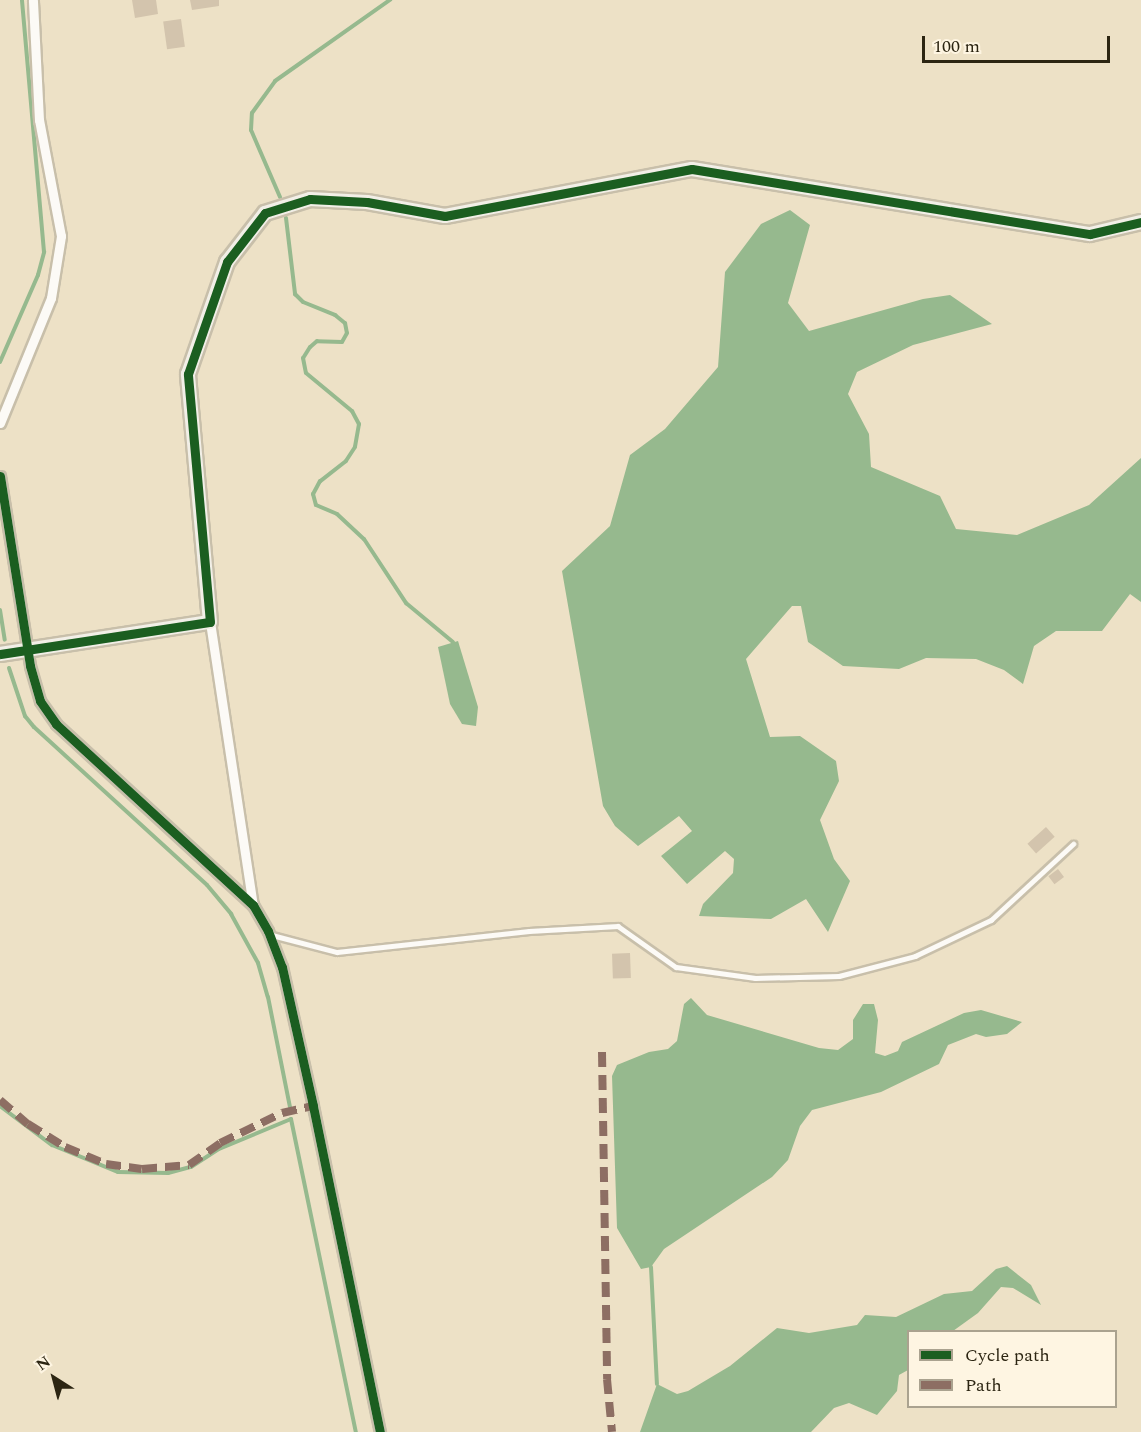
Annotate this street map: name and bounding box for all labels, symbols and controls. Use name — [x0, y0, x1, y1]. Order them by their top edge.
scale bar — [925, 24, 1112, 62]
text: 100 m — [933, 33, 980, 60]
legend — [907, 1330, 1117, 1408]
text: Cycle path — [965, 1342, 1050, 1369]
north arrow — [24, 1348, 84, 1408]
text: N — [31, 1350, 56, 1377]
text: Path — [965, 1372, 1002, 1399]

